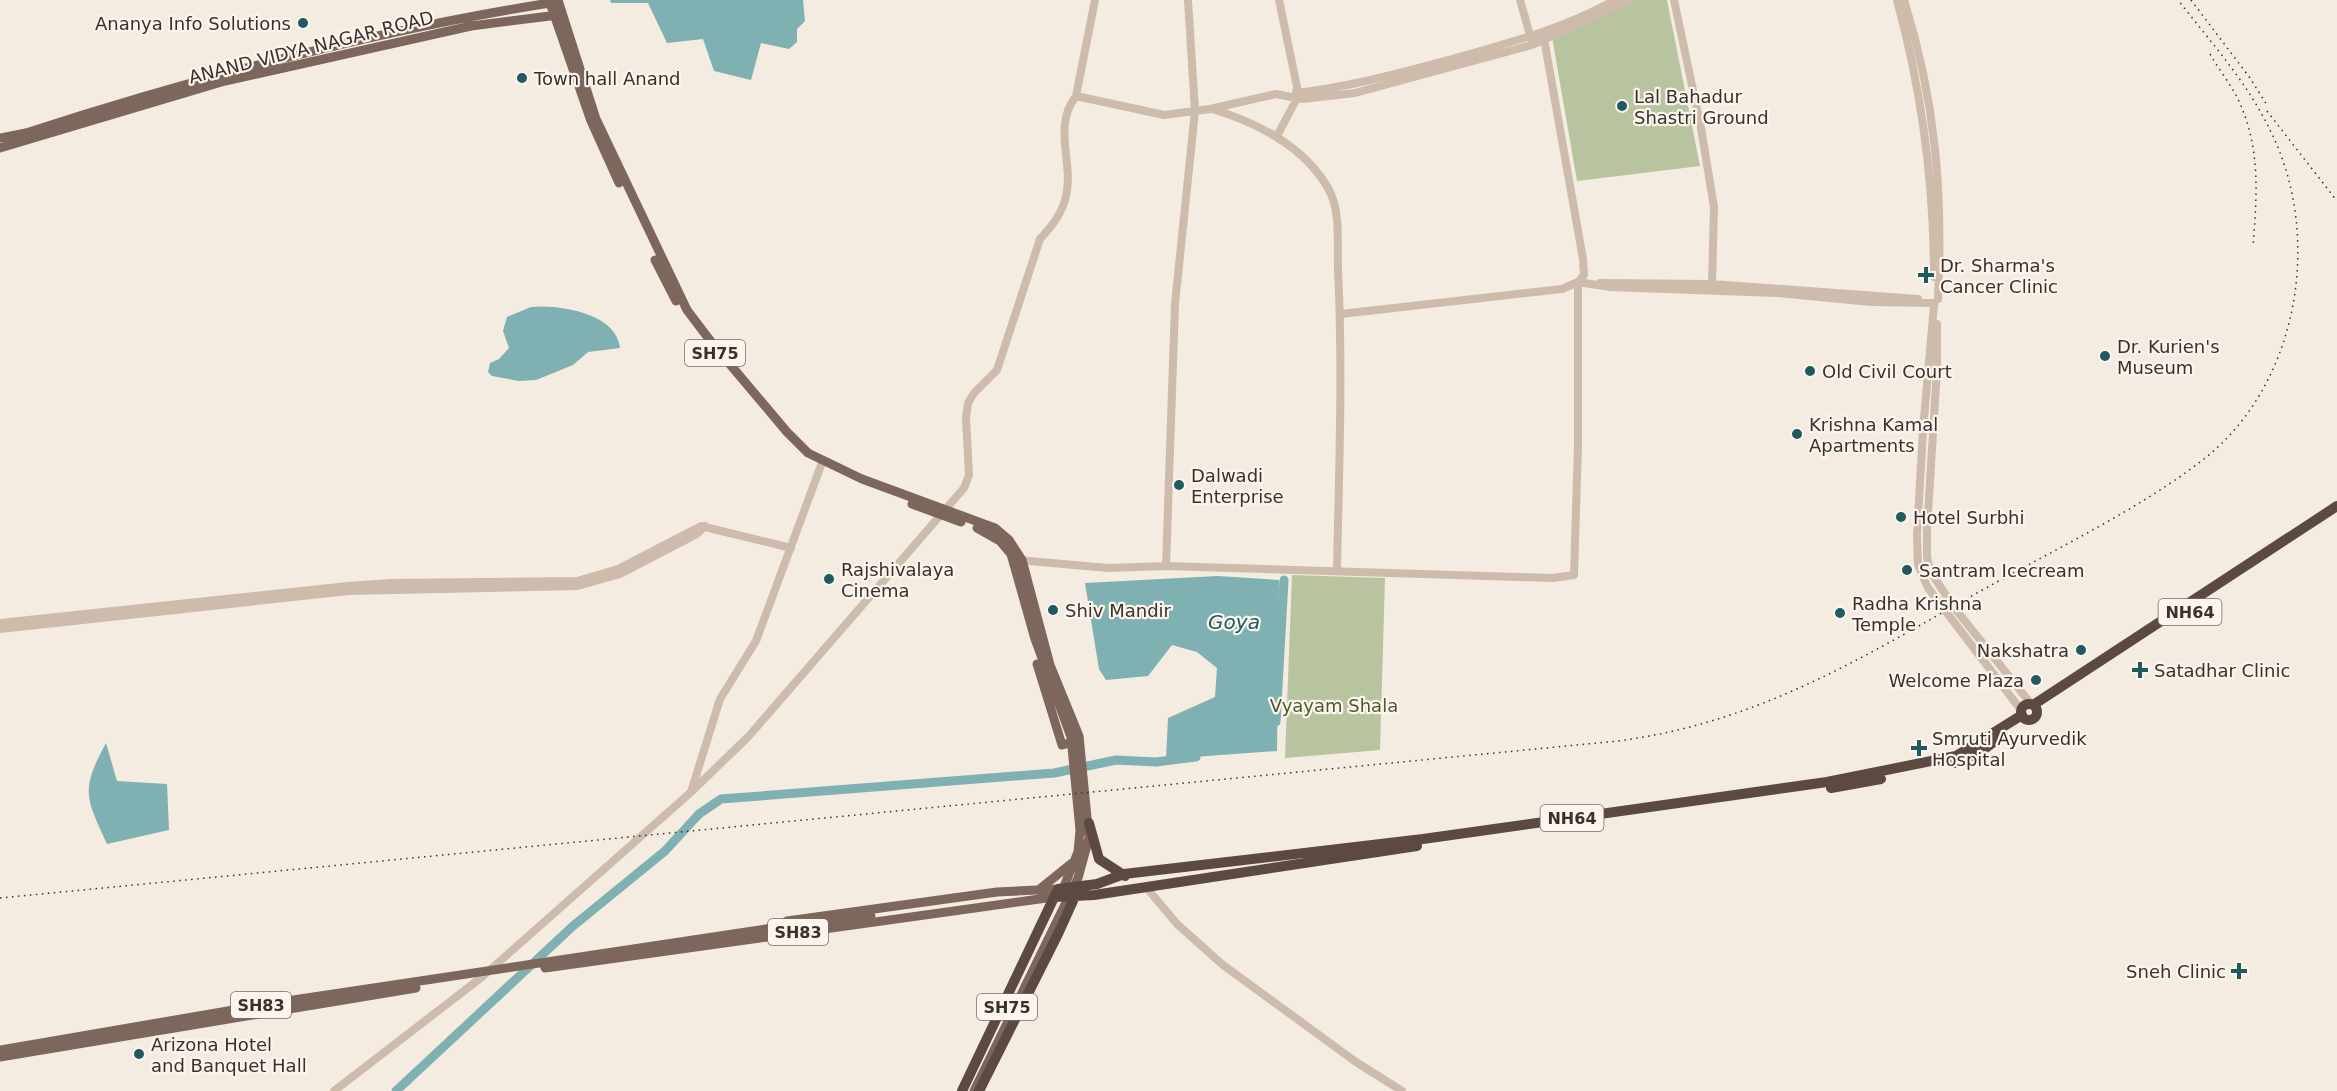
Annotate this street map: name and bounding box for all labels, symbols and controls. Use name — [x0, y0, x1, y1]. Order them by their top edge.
street label: ANAND VIDYA NAGAR ROAD — [186, 6, 436, 88]
place label: Ananya Info Solutions — [95, 13, 291, 34]
marker: Ananya Info Solutions — [296, 16, 310, 30]
place label: Town hall Anand — [533, 68, 681, 89]
marker: Town hall Anand — [515, 71, 529, 85]
place label: Lal Bahadur Shastri Ground — [1634, 86, 1769, 128]
marker: Lal Bahadur Shastri Ground — [1615, 99, 1629, 113]
place label: Dr. Sharma's Cancer Clinic — [1940, 255, 2058, 297]
marker: Dr. Sharma's Cancer Clinic — [1917, 266, 1935, 284]
place label: Dr. Kurien's Museum — [2117, 336, 2220, 378]
road number: SH75 — [685, 340, 745, 366]
marker: Dr. Kurien's Museum — [2098, 349, 2112, 363]
place label: Old Civil Court — [1822, 361, 1952, 382]
marker: Old Civil Court — [1803, 364, 1817, 378]
place label: Krishna Kamal Apartments — [1809, 414, 1938, 456]
marker: Krishna Kamal Apartments — [1790, 427, 1804, 441]
place label: Dalwadi Enterprise — [1191, 465, 1284, 507]
marker: Dalwadi Enterprise — [1172, 478, 1186, 492]
place label: Hotel Surbhi — [1913, 507, 2024, 528]
marker: Hotel Surbhi — [1894, 510, 1908, 524]
place label: Rajshivalaya Cinema — [841, 559, 954, 601]
place label: Santram Icecream — [1919, 560, 2084, 581]
marker: Santram Icecream — [1900, 563, 1914, 577]
marker: Rajshivalaya Cinema — [822, 572, 836, 586]
place label: Radha Krishna Temple — [1851, 593, 1982, 635]
road number: NH64 — [2158, 599, 2222, 625]
place label: Shiv Mandir — [1065, 600, 1172, 621]
marker: Shiv Mandir — [1046, 603, 1060, 617]
marker: Radha Krishna Temple — [1833, 606, 1847, 620]
water label: Goya — [1208, 610, 1260, 634]
place label: Nakshatra — [1977, 640, 2069, 661]
marker: Nakshatra — [2074, 643, 2088, 657]
place label: Satadhar Clinic — [2154, 660, 2290, 681]
marker: Satadhar Clinic — [2131, 661, 2149, 679]
place label: Welcome Plaza — [1889, 670, 2024, 691]
marker: Welcome Plaza — [2029, 673, 2043, 687]
park label: Vyayam Shala — [1270, 695, 1398, 716]
place label: Smruti Ayurvedik Hospital — [1932, 728, 2087, 770]
marker: Smruti Ayurvedik Hospital — [1910, 739, 1928, 757]
road number: NH64 — [1540, 805, 1604, 831]
road number: SH83 — [768, 919, 828, 945]
place label: Sneh Clinic — [2126, 961, 2226, 982]
marker: Sneh Clinic — [2230, 962, 2248, 980]
road number: SH83 — [231, 992, 291, 1018]
road number: SH75 — [977, 994, 1037, 1020]
place label: Arizona Hotel and Banquet Hall — [151, 1034, 307, 1076]
marker: Arizona Hotel and Banquet Hall — [132, 1047, 146, 1061]

